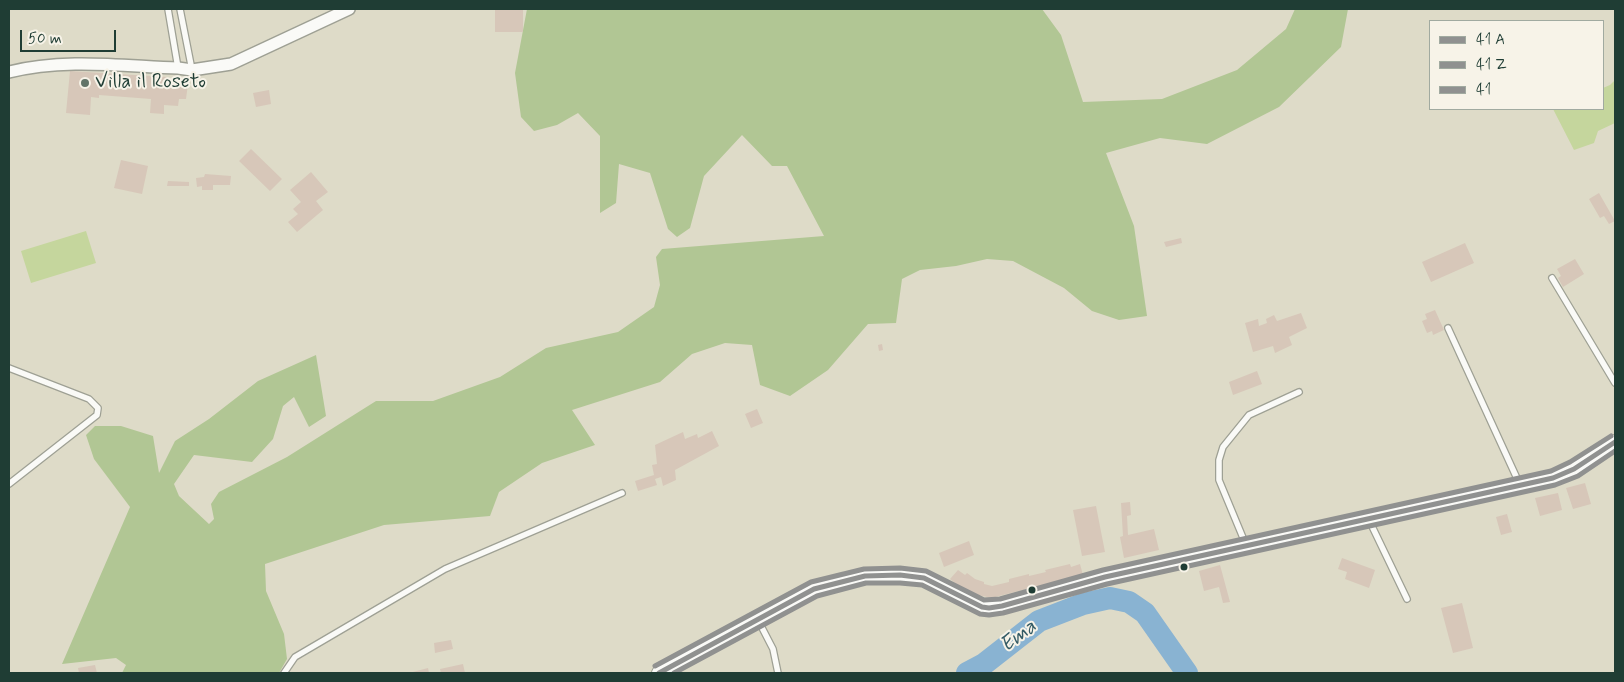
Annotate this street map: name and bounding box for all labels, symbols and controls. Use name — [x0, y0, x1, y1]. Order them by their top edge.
scale bar — [22, 20, 119, 52]
legend — [1429, 20, 1604, 110]
text: 50 m — [28, 29, 62, 49]
text: 41 A — [1476, 30, 1505, 50]
text: 41 Z — [1476, 55, 1507, 75]
place label: Villa il Roseto — [95, 71, 206, 95]
marker: Villa il Roseto — [79, 77, 91, 89]
text: 41 — [1476, 80, 1491, 100]
unlabelled marker — [1179, 562, 1189, 572]
unlabelled marker — [1027, 585, 1037, 595]
water label: Ema — [996, 615, 1042, 659]

